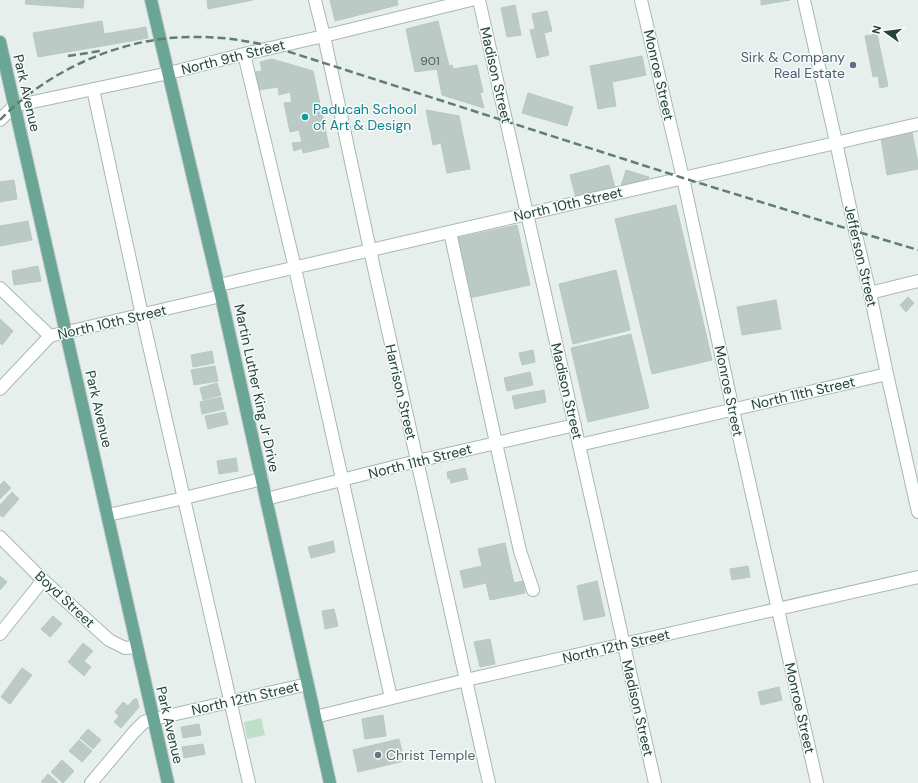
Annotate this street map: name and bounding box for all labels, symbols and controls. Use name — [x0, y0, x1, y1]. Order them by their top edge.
north arrow — [866, 12, 906, 52]
text: N — [869, 24, 884, 35]
street label: Madison Street — [476, 25, 516, 125]
street label: Monroe Street — [640, 28, 678, 122]
street label: North 9th Street — [179, 35, 287, 79]
place label: Sirk & Company Real Estate — [741, 48, 845, 82]
street label: Park Avenue — [9, 53, 45, 134]
house number: 901 — [420, 53, 440, 69]
marker: Sirk & Company Real Estate — [848, 60, 858, 70]
place label: Paducah School of Art & Design — [313, 100, 417, 134]
marker: Paducah School of Art & Design — [300, 112, 310, 122]
street label: North 10th Street — [512, 183, 624, 225]
street label: Jefferson Street — [841, 203, 881, 309]
street label: North 10th Street — [56, 301, 168, 343]
street label: Martin Luther King Jr Drive — [230, 302, 284, 474]
street label: Madison Street — [547, 341, 587, 441]
street label: Harrison Street — [381, 342, 421, 442]
street label: Monroe Street — [711, 344, 747, 438]
street label: Park Avenue — [81, 369, 117, 450]
street label: North 11th Street — [749, 372, 857, 414]
street label: North 11th Street — [366, 439, 474, 483]
street label: Boyd Street — [31, 567, 99, 631]
street label: North 12th Street — [560, 625, 672, 667]
street label: Madison Street — [618, 658, 658, 758]
street label: Monroe Street — [781, 661, 819, 755]
street label: North 12th Street — [189, 677, 301, 719]
street label: Park Avenue — [152, 685, 188, 766]
place label: Christ Temple — [386, 746, 475, 764]
marker: Christ Temple — [373, 750, 383, 760]

